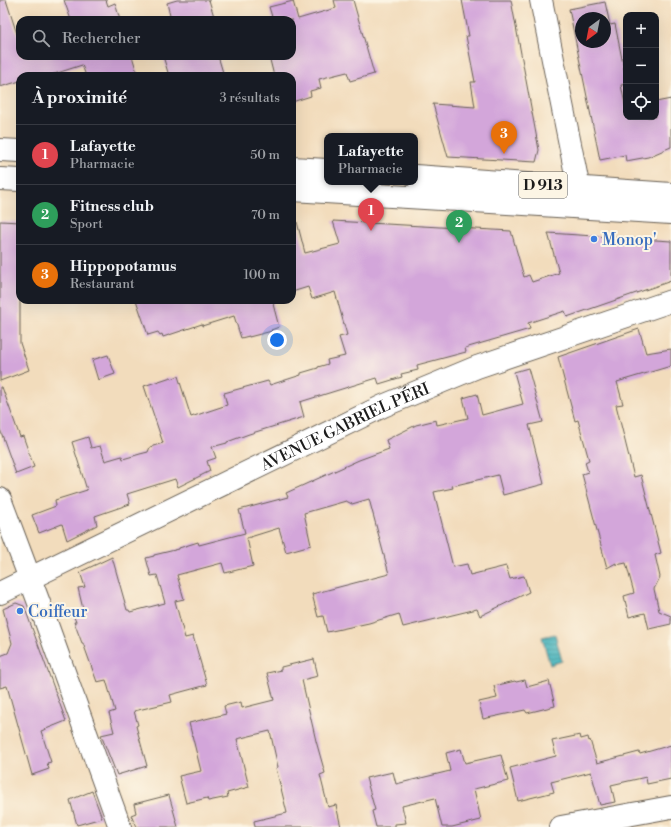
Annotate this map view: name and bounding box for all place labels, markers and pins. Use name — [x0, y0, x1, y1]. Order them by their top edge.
pin: 3 — [491, 121, 517, 154]
pin: 1 — [358, 198, 384, 231]
pin: 2 — [446, 210, 472, 243]
place label: Monop' — [602, 230, 657, 250]
marker: Monop' — [589, 234, 599, 244]
place label: Coiffeur — [28, 602, 87, 622]
marker: Coiffeur — [15, 606, 25, 616]

